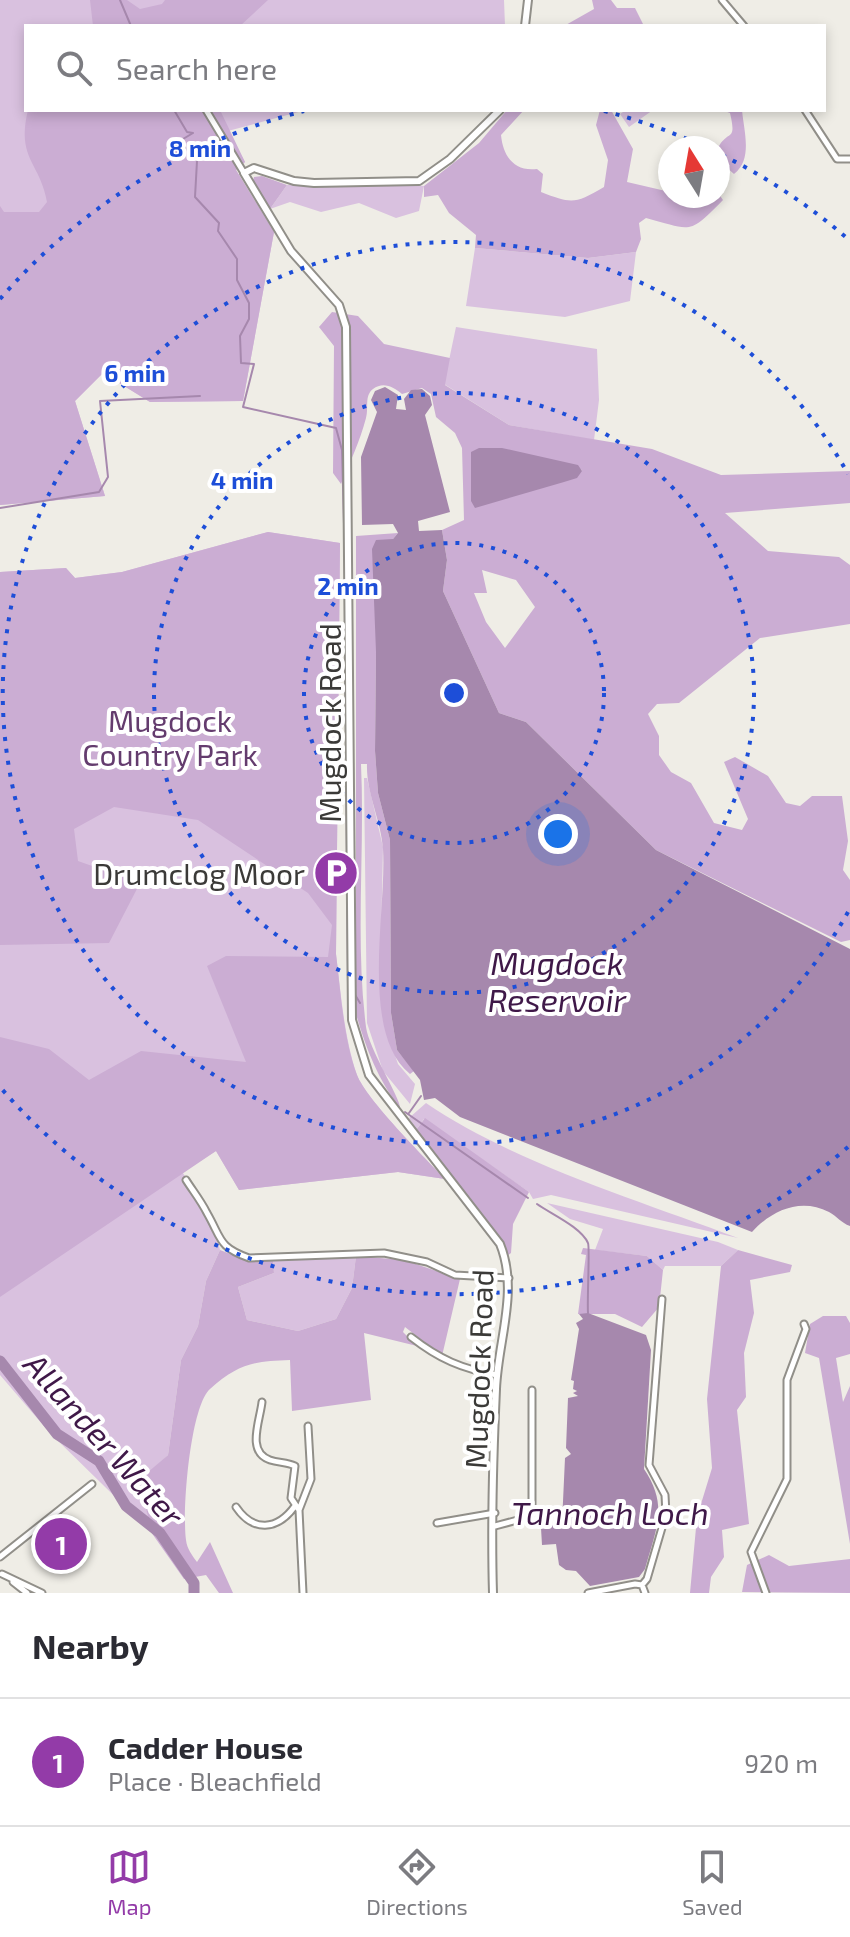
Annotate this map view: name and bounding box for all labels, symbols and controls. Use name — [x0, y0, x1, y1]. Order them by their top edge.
search box — [24, 24, 826, 112]
icon: search — [52, 46, 96, 90]
text: Search here — [116, 50, 277, 86]
text: 8 min — [169, 133, 231, 162]
north arrow — [658, 136, 730, 208]
text: 6 min — [104, 358, 166, 387]
text: 4 min — [211, 465, 273, 494]
text: 2 min — [317, 571, 379, 600]
street label: Mugdock Road — [311, 623, 347, 823]
centre of rings — [440, 679, 468, 707]
park label: Mugdock Country Park — [82, 702, 258, 772]
your location — [538, 814, 578, 854]
parking icon: Drumclog Moor — [312, 849, 360, 897]
place label: Drumclog Moor — [93, 855, 305, 891]
water label: Mugdock Reservoir — [488, 943, 628, 1018]
street label: Mugdock Road — [457, 1269, 499, 1469]
water label: Allander Water — [17, 1344, 193, 1534]
water label: Tannoch Loch — [511, 1493, 709, 1531]
pin: 1 — [35, 1514, 87, 1574]
text: Nearby — [32, 1625, 149, 1666]
text: Cadder House — [108, 1729, 303, 1765]
text: 1 — [52, 1747, 64, 1778]
text: 920 m — [744, 1747, 818, 1778]
text: Place · Bleachfield — [108, 1765, 322, 1796]
tab: Map — [107, 1845, 151, 1919]
tab: Directions — [366, 1845, 468, 1919]
tab: Saved — [682, 1845, 743, 1919]

